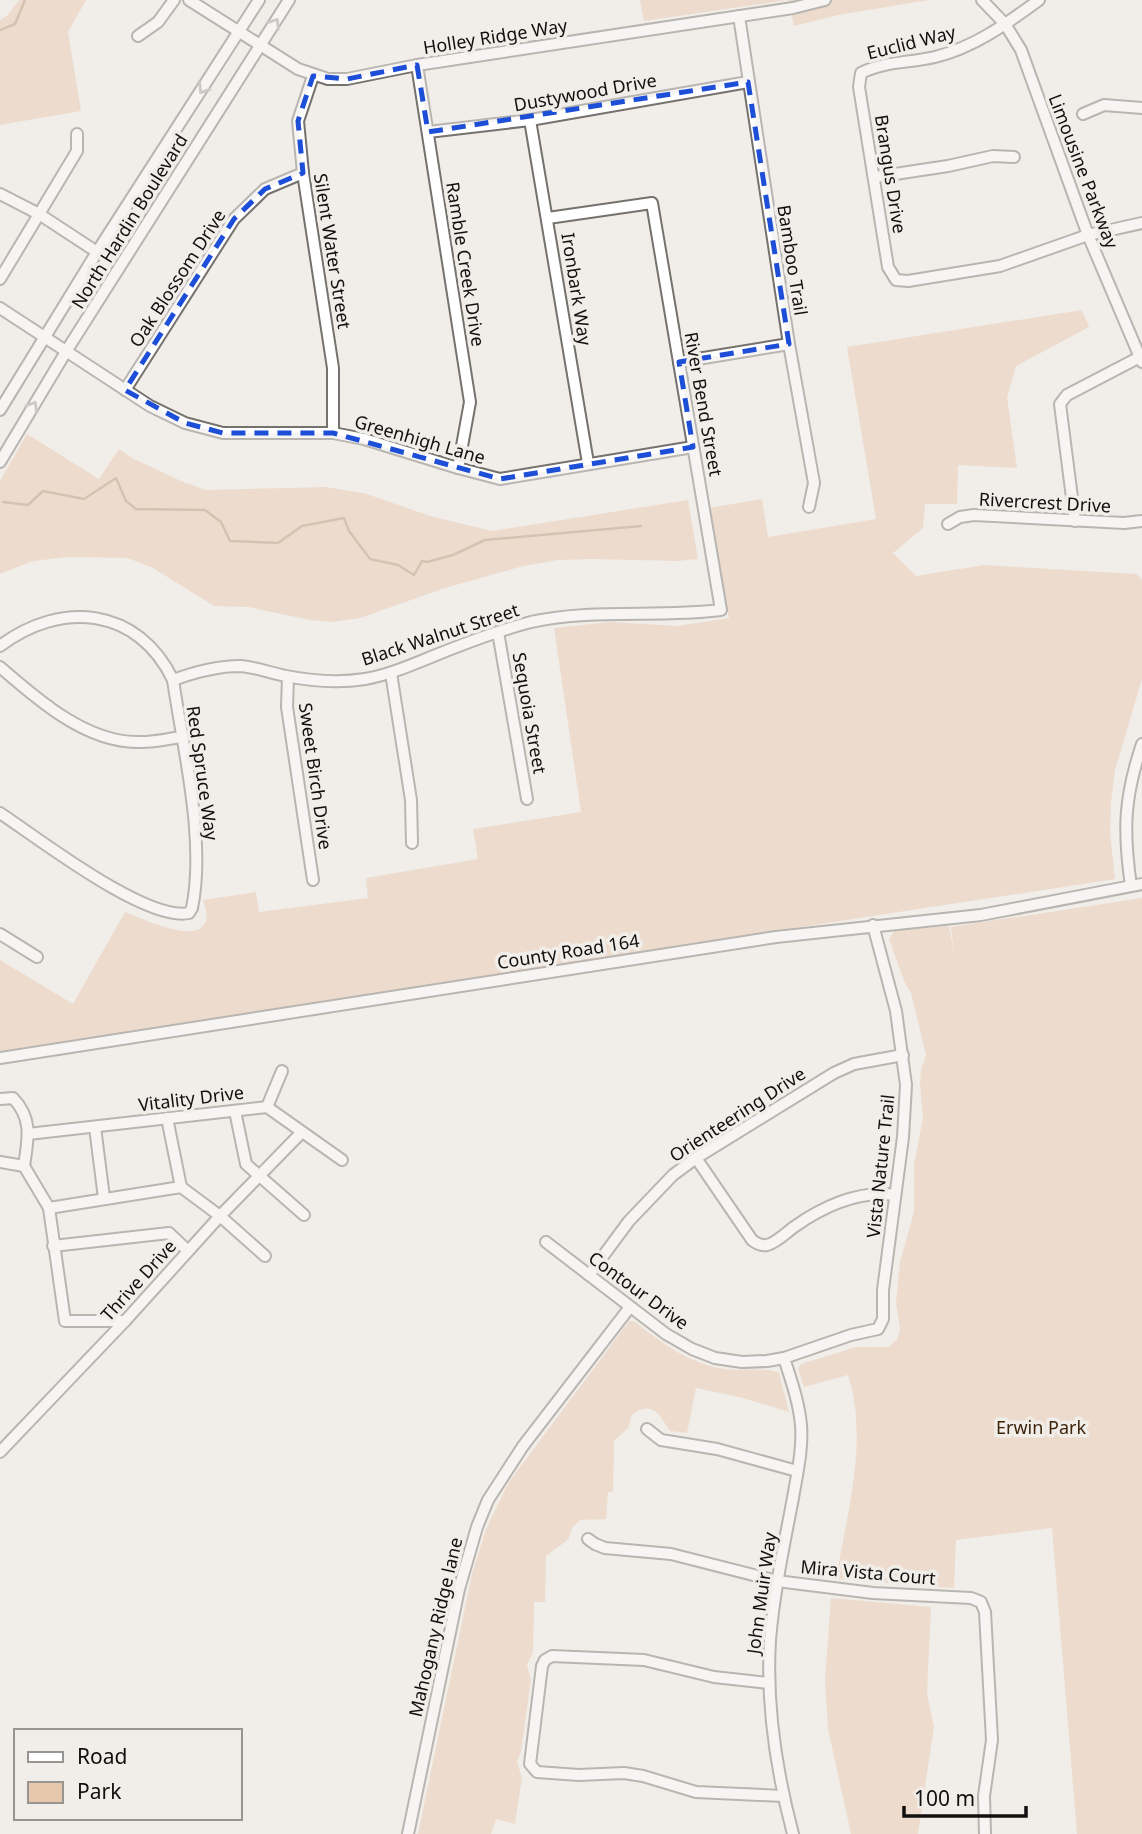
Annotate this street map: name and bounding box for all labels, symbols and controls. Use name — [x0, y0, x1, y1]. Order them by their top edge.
street label: Holley Ridge Way — [421, 13, 570, 59]
one-way arrow — [267, 17, 280, 30]
street label: Euclid Way — [864, 19, 959, 65]
street label: Dustywood Drive — [512, 68, 658, 116]
one-way arrow — [199, 81, 212, 94]
street label: Limousine Parkway — [1043, 90, 1125, 252]
street label: Brangus Drive — [870, 113, 912, 235]
street label: North Hardin Boulevard — [65, 129, 193, 313]
street label: Silent Water Street — [309, 172, 357, 331]
street label: Ramble Creek Drive — [441, 180, 491, 348]
street label: Bamboo Trail — [772, 203, 814, 317]
street label: Oak Blossom Drive — [123, 204, 231, 352]
street label: Ironbark Way — [556, 231, 598, 348]
street label: River Bend Street — [679, 330, 729, 479]
one-way arrow — [25, 401, 38, 414]
street label: Greenhigh Lane — [352, 409, 488, 469]
street label: Rivercrest Drive — [978, 487, 1112, 517]
street label: Black Walnut Street — [358, 597, 522, 671]
street label: Sequoia Street — [508, 650, 553, 776]
street label: Sweet Birch Drive — [294, 701, 338, 851]
street label: Red Spruce Way — [182, 704, 224, 843]
street label: County Road 164 — [495, 928, 641, 974]
street label: Orienteering Drive — [664, 1061, 810, 1167]
street label: Vitality Drive — [137, 1080, 245, 1116]
street label: Vista Nature Trail — [861, 1093, 899, 1239]
street label: Thrive Drive — [95, 1234, 181, 1326]
street label: Contour Drive — [584, 1245, 694, 1335]
park label: Erwin Park — [996, 1415, 1086, 1439]
street label: John Muir Way — [740, 1530, 782, 1657]
street label: Mahogany Ridge lane — [403, 1535, 467, 1719]
street label: Mira Vista Court — [799, 1554, 937, 1590]
legend — [14, 1729, 242, 1820]
text: Road — [77, 1742, 127, 1770]
scale bar — [904, 1774, 1026, 1818]
text: Park — [77, 1777, 122, 1805]
text: 100 m — [914, 1784, 975, 1812]

